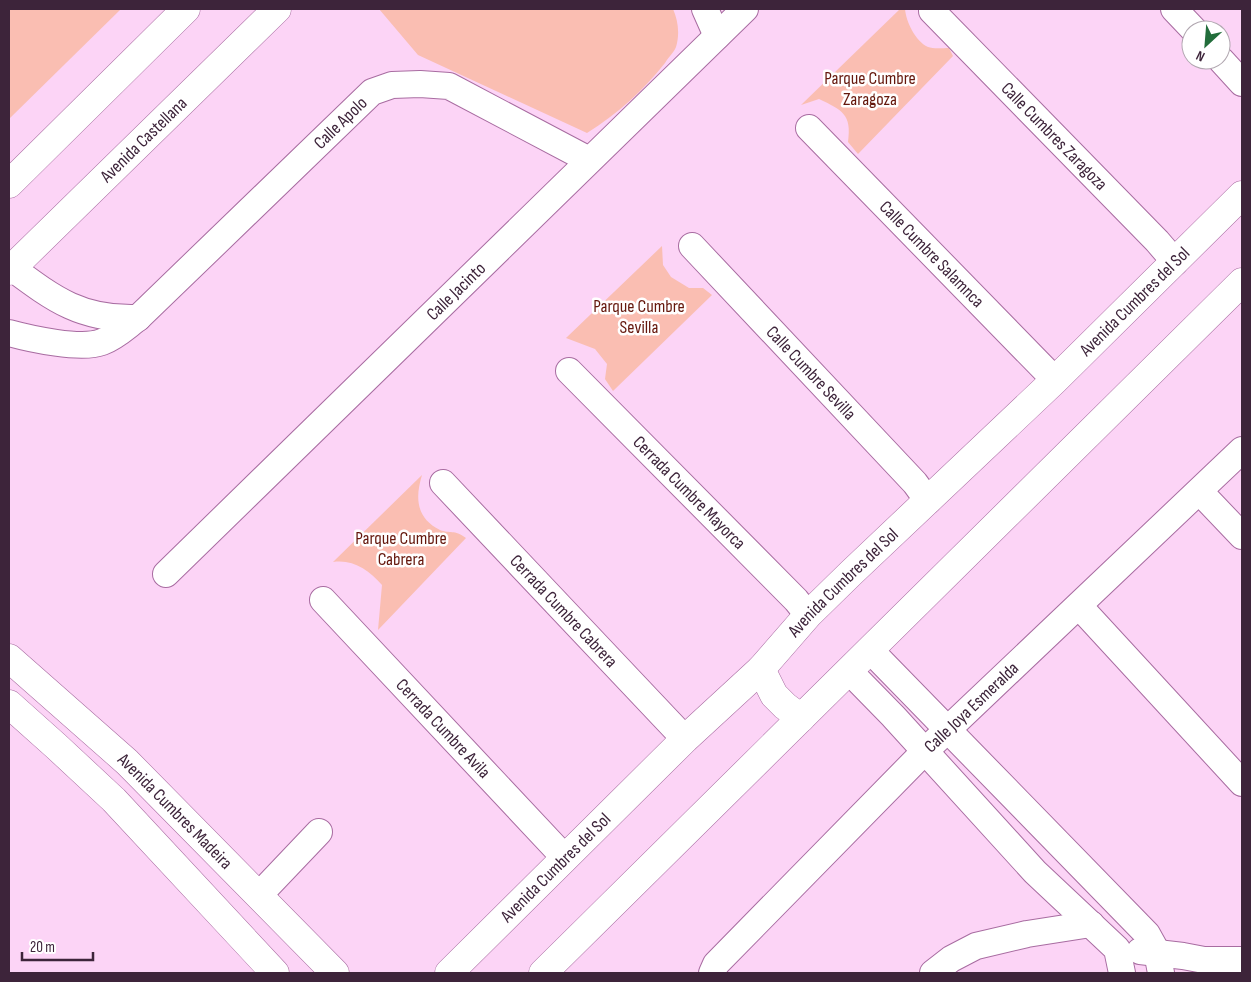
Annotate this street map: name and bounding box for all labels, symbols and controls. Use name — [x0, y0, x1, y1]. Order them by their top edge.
north arrow — [1181, 20, 1231, 70]
text: N — [1193, 47, 1208, 66]
park label: Parque Cumbre Zaragoza — [824, 68, 916, 110]
street label: Calle Cumbres Zaragoza — [997, 78, 1112, 195]
street label: Calle Apolo — [309, 92, 371, 153]
street label: Avenida Castellana — [95, 93, 191, 187]
street label: Calle Cumbre Salamnca — [875, 196, 989, 312]
street label: Avenida Cumbres del Sol — [1074, 242, 1194, 361]
street label: Calle Jacinto — [422, 258, 490, 325]
park label: Parque Cumbre Sevilla — [593, 296, 685, 338]
street label: Calle Cumbre Sevilla — [762, 321, 860, 424]
street label: Cerrada Cumbre Mayorca — [629, 431, 750, 554]
street label: Avenida Cumbres del Sol — [783, 524, 902, 642]
park label: Parque Cumbre Cabrera — [355, 528, 447, 570]
street label: Cerrada Cumbre Cabrera — [506, 550, 622, 672]
street label: Calle Joya Esmeralda — [920, 657, 1023, 757]
street label: Cerrada Cumbre Avila — [392, 674, 495, 782]
street label: Avenida Cumbres Madeira — [113, 748, 237, 873]
street label: Avenida Cumbres del Sol — [495, 808, 615, 927]
scale bar — [22, 930, 94, 962]
text: 20 m — [30, 938, 55, 957]

